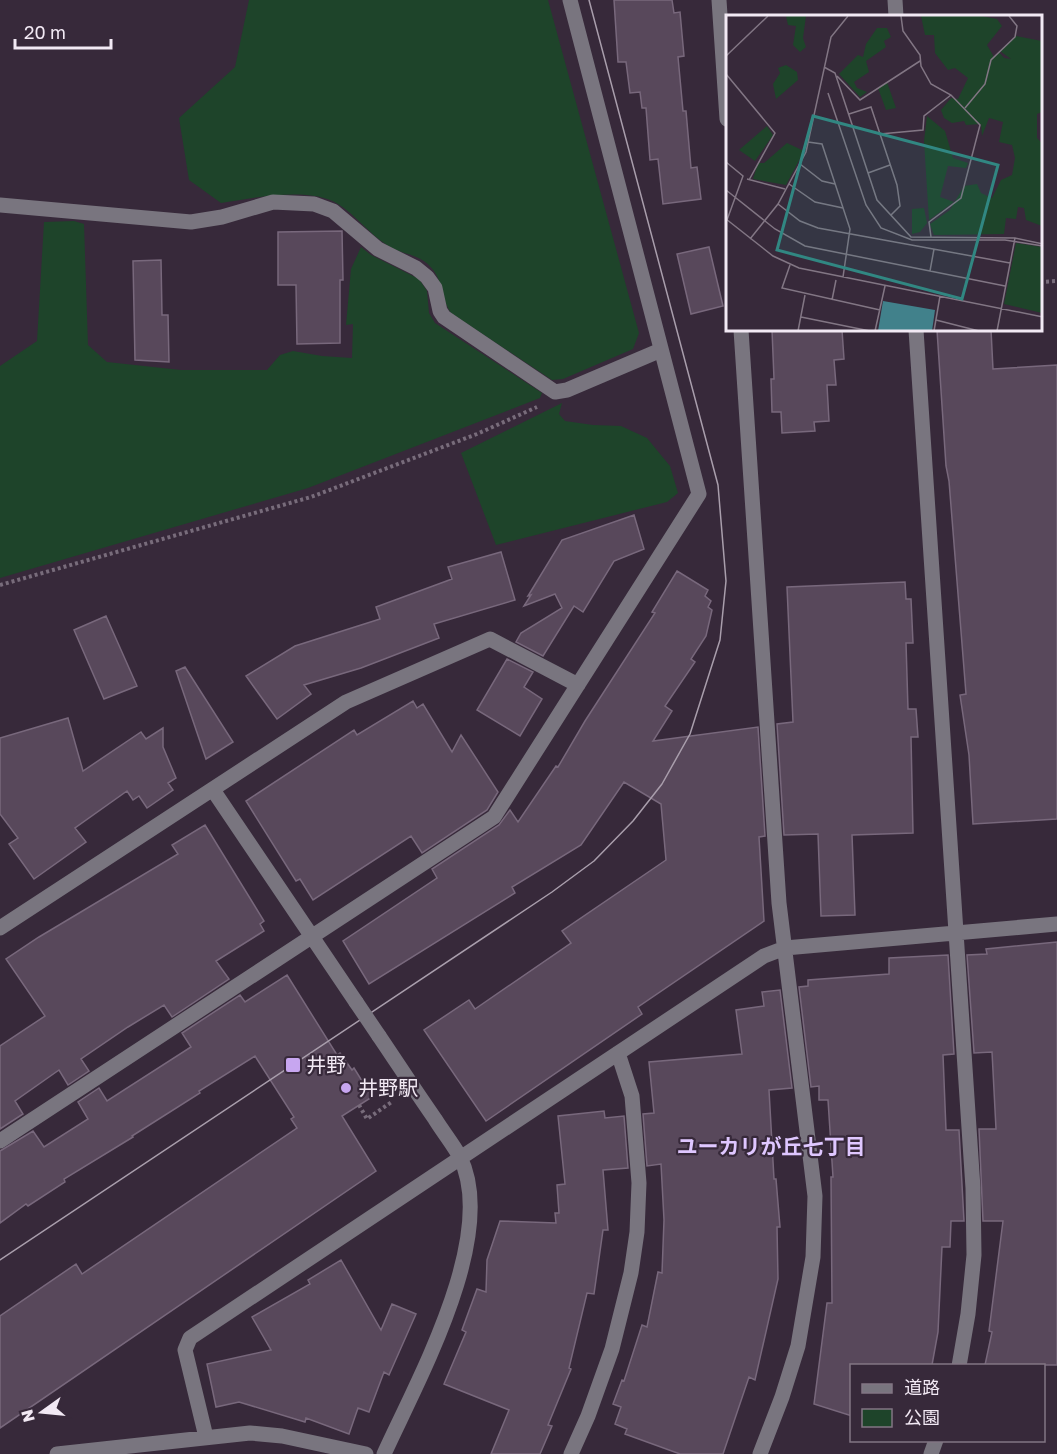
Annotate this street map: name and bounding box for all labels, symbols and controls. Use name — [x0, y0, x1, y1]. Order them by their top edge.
scale bar — [15, 12, 111, 50]
inset map — [726, 15, 1042, 332]
text: 20 m — [24, 21, 66, 43]
place label: 井野 — [306, 1052, 346, 1076]
marker: 井野 — [284, 1056, 302, 1074]
place label: 井野駅 — [358, 1075, 418, 1099]
marker: 井野駅 — [339, 1081, 353, 1095]
district label: ユーカリが丘七丁目 — [677, 1133, 866, 1159]
legend — [850, 1364, 1045, 1442]
text: 道路 — [904, 1376, 940, 1398]
north arrow — [12, 1382, 72, 1442]
text: 公園 — [904, 1406, 940, 1428]
text: N — [16, 1407, 39, 1424]

